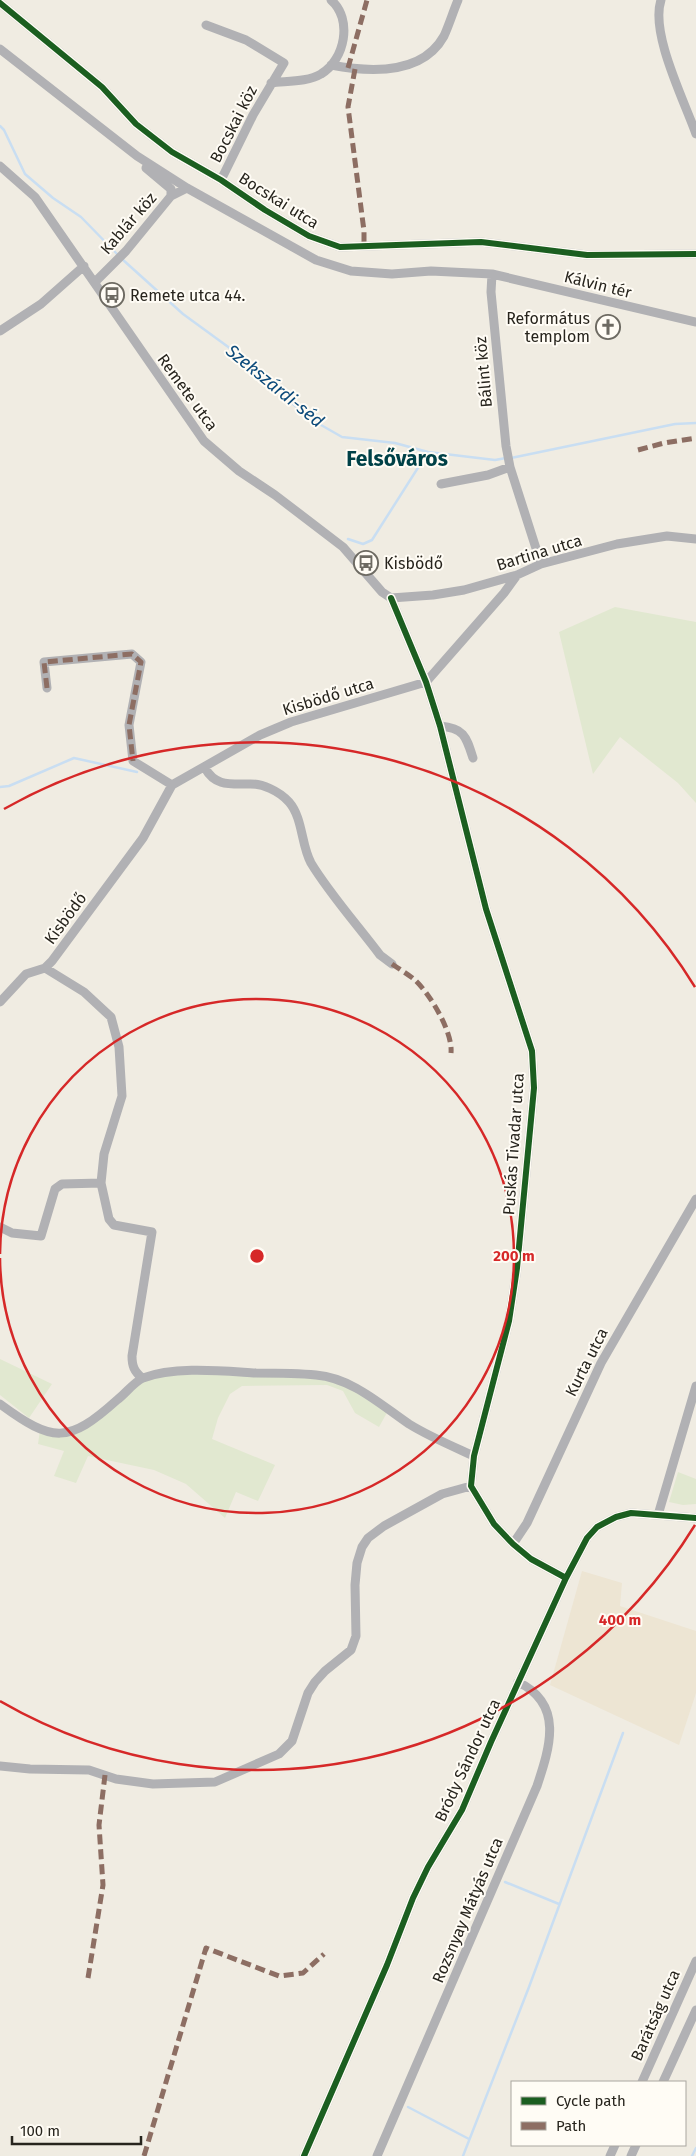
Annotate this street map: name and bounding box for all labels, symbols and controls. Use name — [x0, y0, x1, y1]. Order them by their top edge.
street label: Bocskai köz — [206, 83, 261, 166]
street label: Bocskai utca — [235, 168, 322, 232]
street label: Kablár köz — [96, 189, 160, 258]
street label: Kálvin tér — [562, 267, 634, 302]
bus stop icon: Remete utca 44. — [99, 282, 125, 308]
place label: Remete utca 44. — [130, 286, 245, 305]
place label: Református templom — [506, 309, 590, 346]
church icon: Református templom — [595, 314, 621, 340]
street label: Bálint köz — [471, 336, 496, 408]
water label: Szekszárdi-séd — [221, 339, 329, 432]
street label: Remete utca — [153, 350, 222, 434]
district label: Felsőváros — [346, 446, 448, 472]
street label: Bartina utca — [494, 530, 584, 574]
bus stop icon: Kisbödő — [353, 550, 379, 576]
place label: Kisbödő — [384, 554, 443, 573]
street label: Kisbödő utca — [280, 674, 376, 719]
street label: Kisbödő — [40, 889, 90, 948]
street label: Puskás Tivadar utca — [499, 1072, 528, 1216]
centre of rings — [248, 1247, 266, 1265]
text: 200 m — [493, 1247, 535, 1265]
street label: Kurta utca — [561, 1325, 612, 1400]
text: 400 m — [599, 1611, 641, 1629]
street label: Bródy Sándor utca — [431, 1696, 504, 1825]
street label: Rozsnyay Mátyás utca — [428, 1835, 507, 1986]
street label: Barátság utca — [627, 1967, 684, 2064]
legend — [511, 2081, 686, 2146]
text: Cycle path — [556, 2092, 626, 2110]
scale bar — [12, 2114, 141, 2146]
text: Path — [556, 2117, 586, 2135]
text: 100 m — [20, 2122, 60, 2140]

